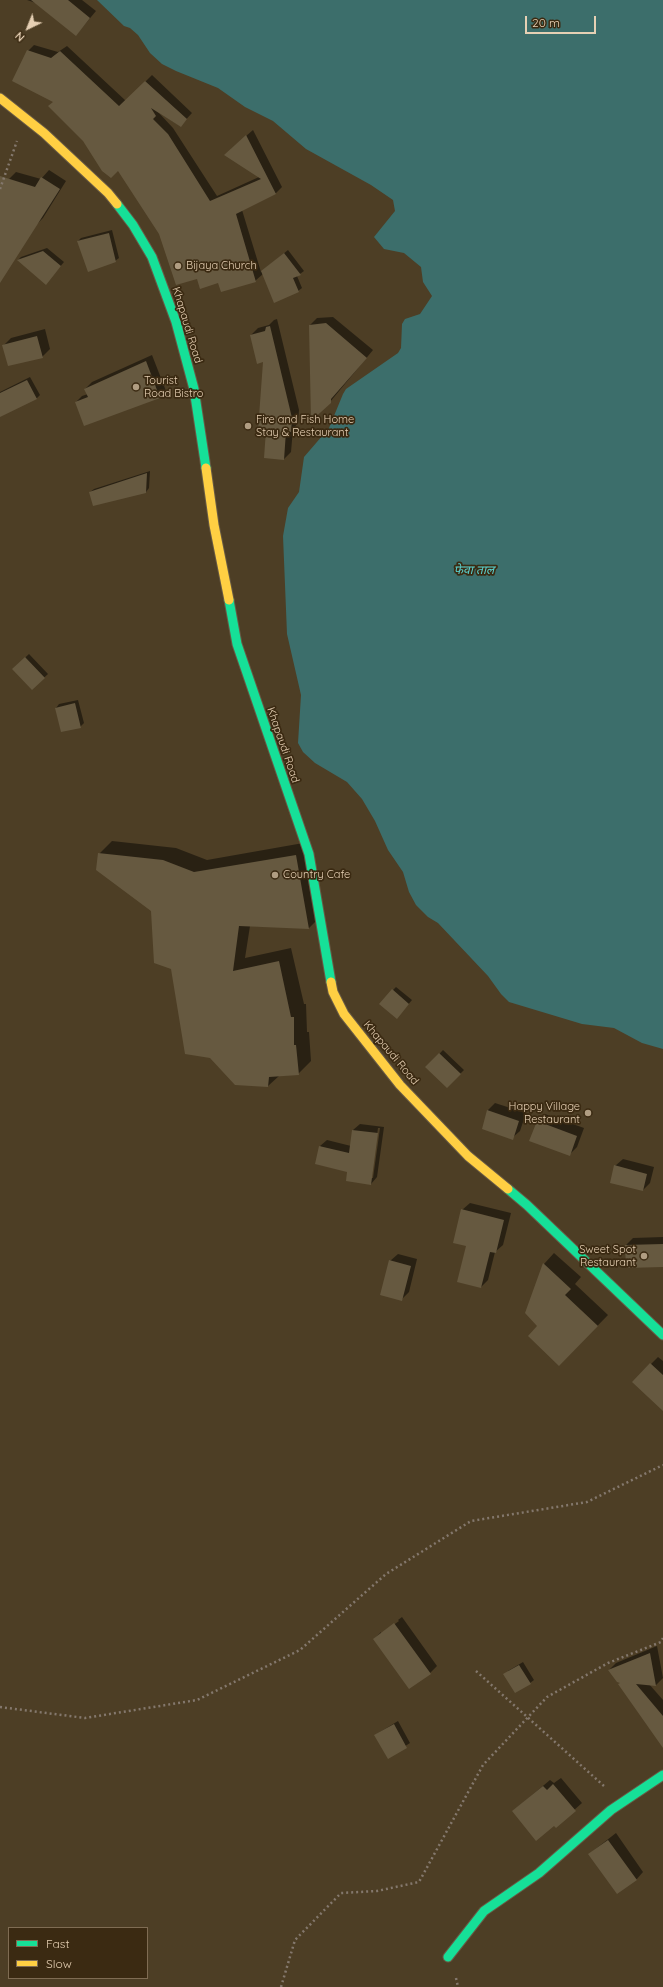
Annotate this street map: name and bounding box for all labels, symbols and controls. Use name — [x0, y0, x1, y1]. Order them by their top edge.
north arrow — [8, 8, 48, 48]
scale bar — [527, 8, 598, 34]
text: 20 m — [532, 15, 560, 30]
text: N — [12, 29, 28, 45]
place label: Bijaya Church — [186, 259, 257, 273]
marker: Bijaya Church — [173, 261, 183, 271]
street label: Khapaudi Road — [169, 285, 205, 365]
place label: Tourist Road Bistro — [144, 374, 203, 400]
marker: Tourist Road Bistro — [131, 382, 141, 392]
place label: Fire and Fish Home Stay & Restaurant — [256, 413, 354, 439]
marker: Fire and Fish Home Stay & Restaurant — [243, 421, 253, 431]
water label: फेवा ताल — [454, 563, 494, 577]
street label: Khapaudi Road — [264, 705, 302, 785]
place label: Country Cafe — [283, 868, 350, 882]
marker: Country Cafe — [270, 870, 280, 880]
street label: Khapaudi Road — [361, 1018, 421, 1088]
place label: Happy Village Restaurant — [509, 1100, 580, 1126]
marker: Happy Village Restaurant — [583, 1108, 593, 1118]
place label: Sweet Spot Restaurant — [579, 1243, 636, 1269]
marker: Sweet Spot Restaurant — [639, 1251, 649, 1261]
legend — [8, 1927, 148, 1979]
text: Fast — [46, 1936, 70, 1951]
text: Slow — [46, 1956, 72, 1971]

